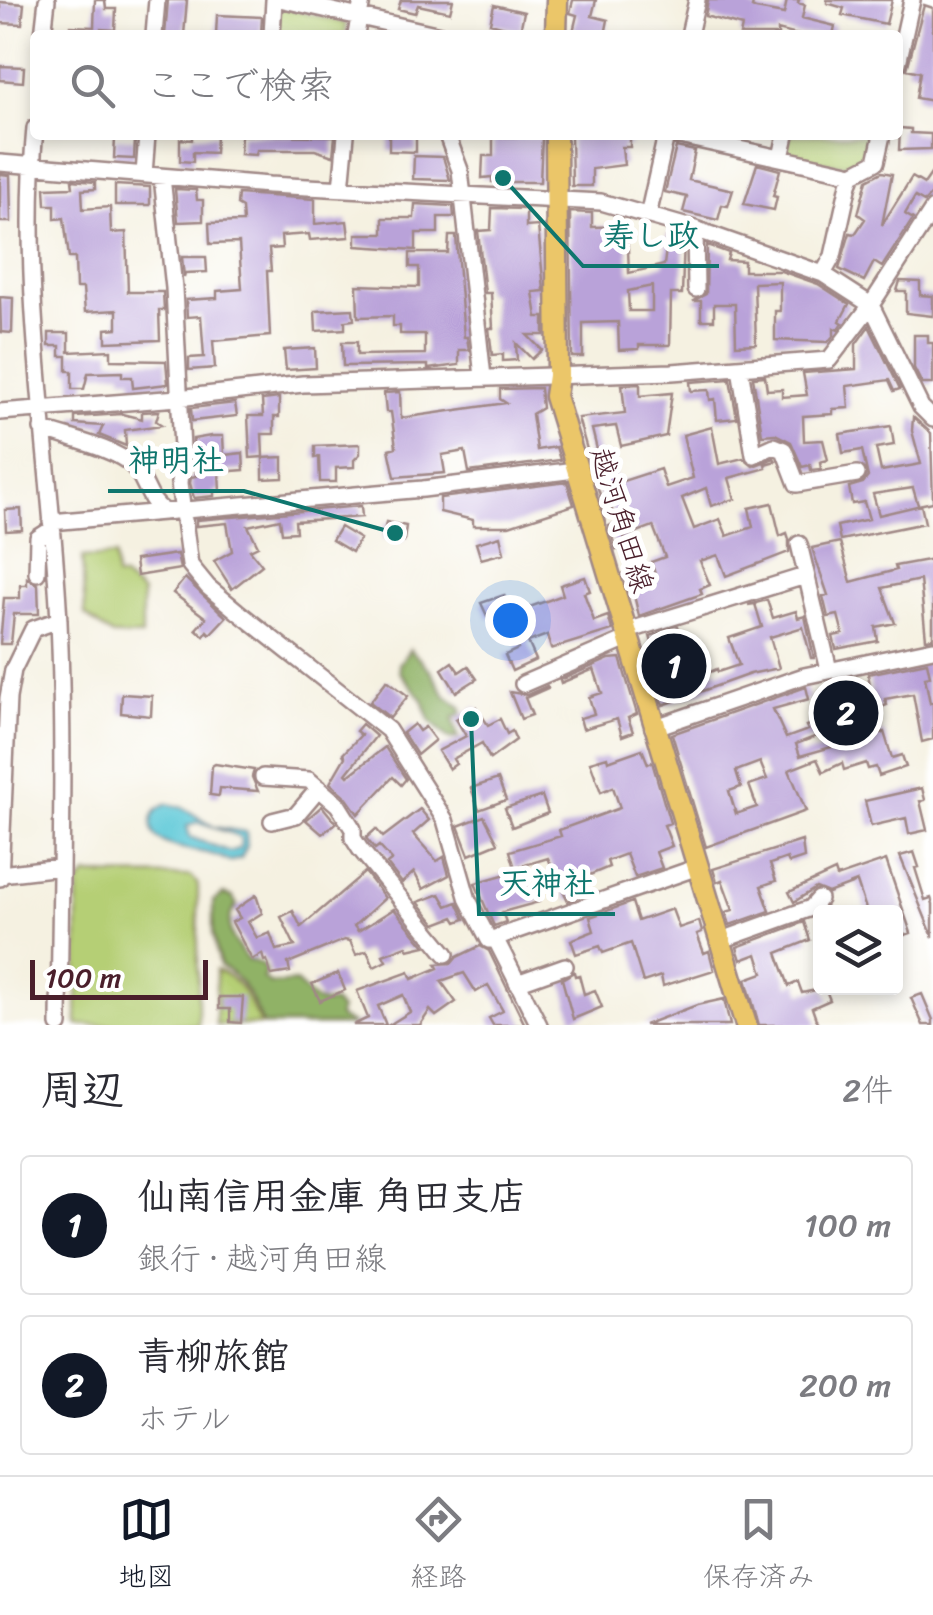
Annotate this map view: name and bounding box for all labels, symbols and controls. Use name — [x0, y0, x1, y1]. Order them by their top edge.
search box — [30, 30, 903, 140]
text: ここで検索 — [145, 52, 335, 119]
icon: search — [65, 58, 120, 113]
callout: 寿し政 — [583, 204, 719, 266]
text: 寿し政 — [603, 207, 699, 264]
callout: 神明社 — [108, 429, 244, 491]
text: 神明社 — [128, 432, 224, 489]
street label: 越河角田線 — [574, 440, 670, 600]
your location — [485, 595, 536, 646]
pin: 1 — [642, 628, 706, 704]
pin: 2 — [814, 676, 878, 750]
callout: 天神社 — [479, 852, 615, 914]
text: 天神社 — [499, 855, 595, 912]
map controls — [813, 905, 903, 995]
button: layers — [813, 905, 903, 995]
text: 100 m — [45, 953, 121, 1002]
scale bar — [30, 955, 208, 1000]
text: 周辺 — [40, 1053, 124, 1127]
text: 2件 — [843, 1062, 893, 1119]
text: 仙南信用金庫 角田支店 — [137, 1163, 527, 1230]
text: 1 — [68, 1197, 81, 1254]
text: 100 m — [804, 1197, 891, 1254]
text: 銀行 · 越河角田線 — [137, 1230, 386, 1287]
text: 青柳旅館 — [137, 1323, 289, 1390]
text: 2 — [65, 1357, 84, 1414]
text: 200 m — [799, 1357, 891, 1414]
text: ホテル — [137, 1390, 232, 1447]
tab: 地図 — [118, 1492, 174, 1601]
tab: 経路 — [410, 1492, 467, 1601]
tab: 保存済み — [703, 1492, 815, 1601]

